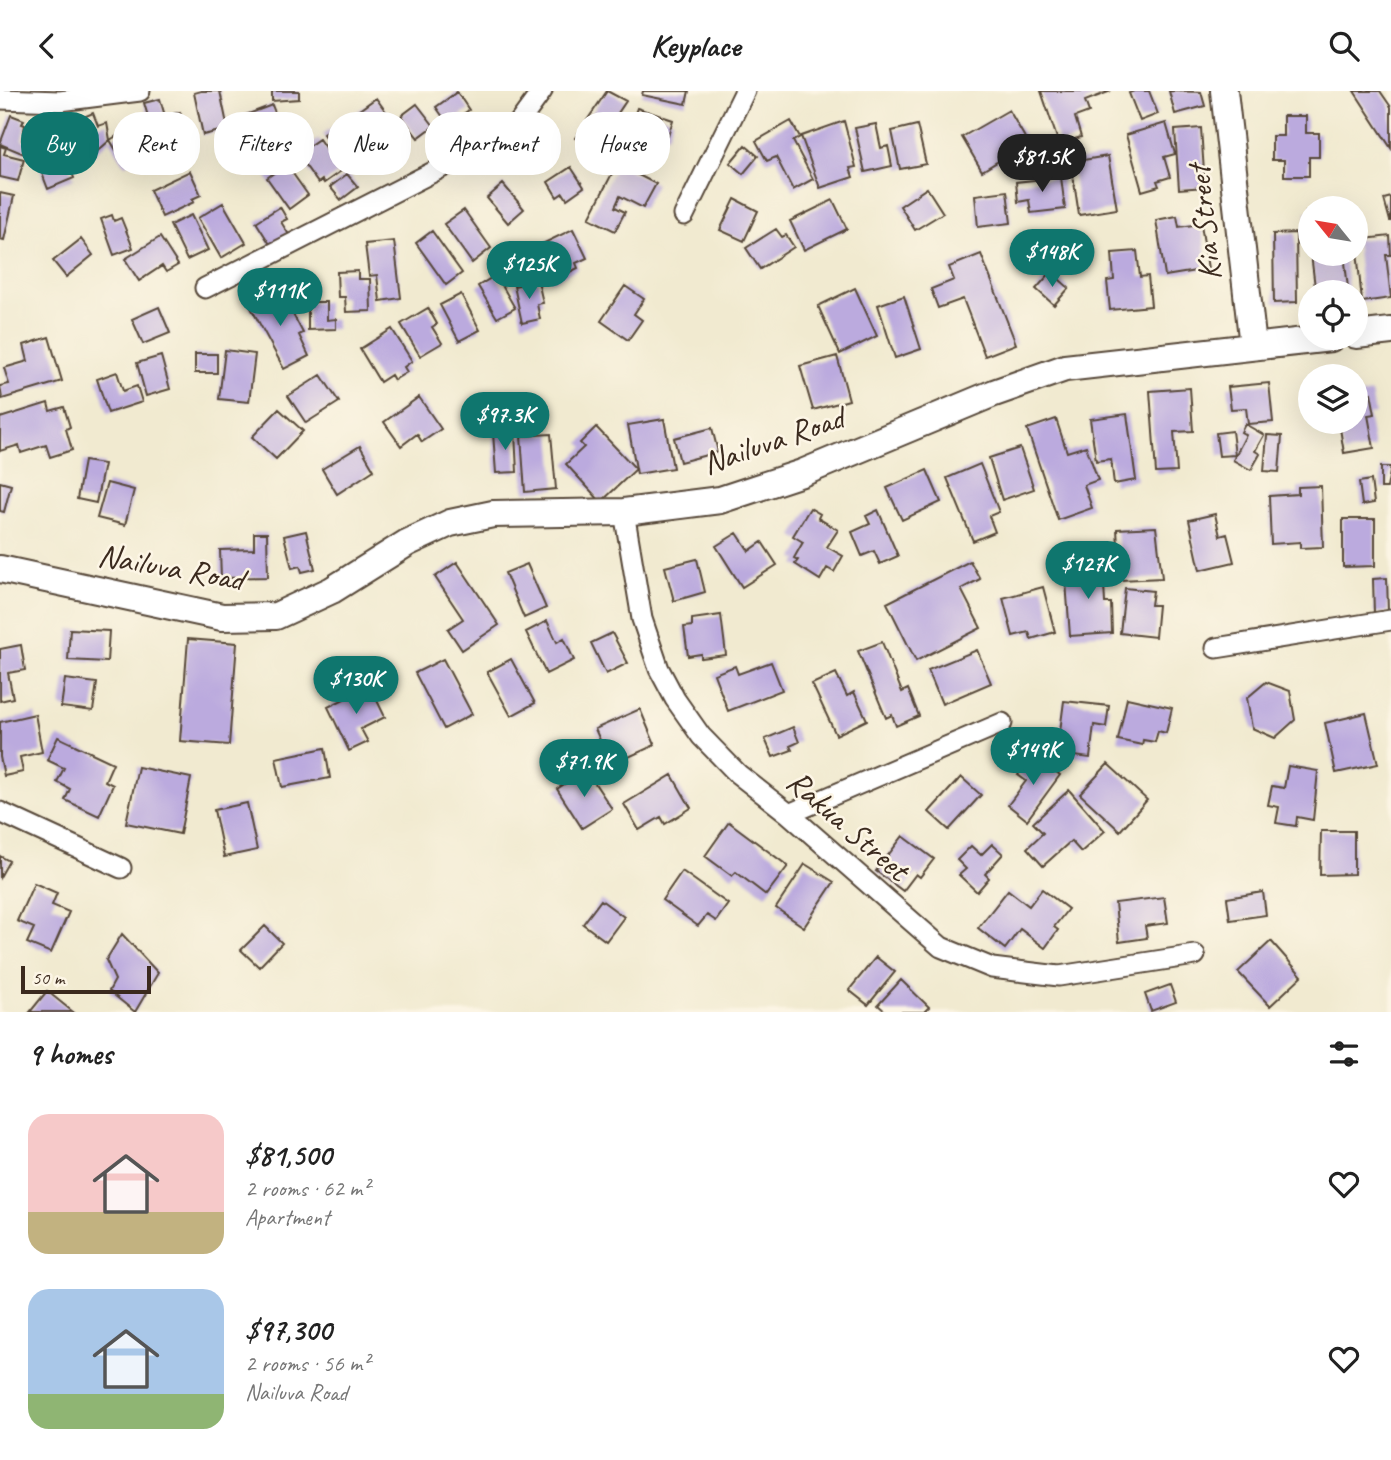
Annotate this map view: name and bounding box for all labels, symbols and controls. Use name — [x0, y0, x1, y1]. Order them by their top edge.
text: Keyplace — [651, 25, 740, 66]
icon: back — [28, 27, 66, 65]
icon: search — [1325, 27, 1363, 65]
chip: Buy — [21, 112, 99, 175]
chip: Rent — [113, 112, 200, 175]
chip: Filters — [214, 112, 314, 175]
chip: New — [328, 112, 411, 175]
chip: Apartment — [425, 112, 561, 175]
chip: House — [575, 112, 670, 175]
pin: $81.5K — [985, 134, 1099, 194]
text: $81.5K — [1013, 142, 1071, 171]
street label: Kia Street — [1177, 159, 1231, 283]
north arrow — [1298, 196, 1368, 266]
map controls — [1298, 196, 1368, 434]
pin: $148K — [1003, 229, 1101, 289]
text: $148K — [1025, 237, 1079, 266]
pin: $125K — [480, 241, 578, 301]
text: $125K — [503, 249, 555, 278]
pin: $111K — [231, 268, 329, 328]
text: $111K — [253, 276, 307, 305]
button: locate — [1298, 280, 1368, 350]
button: layers — [1298, 364, 1368, 434]
pin: $97.3K — [448, 393, 562, 452]
street label: Nailuva Road — [697, 395, 854, 484]
text: $97.3K — [476, 400, 534, 429]
street label: Nailuva Road — [95, 534, 252, 601]
pin: $127K — [1039, 541, 1137, 601]
text: $127K — [1062, 549, 1115, 578]
pin: $130K — [307, 657, 405, 716]
text: $130K — [329, 664, 383, 693]
pin: $149K — [984, 727, 1082, 787]
text: $149K — [1007, 735, 1059, 764]
pin: $71.9K — [527, 739, 641, 799]
text: $71.9K — [555, 747, 613, 776]
street label: Rakua Street — [778, 760, 920, 892]
scale bar — [21, 963, 150, 995]
text: 50 m — [32, 966, 64, 990]
text: 9 homes — [28, 1035, 112, 1073]
icon: filters — [1325, 1035, 1363, 1073]
text: $81,500 — [245, 1136, 331, 1174]
icon: home — [84, 1142, 168, 1226]
icon: heart — [1325, 1165, 1363, 1203]
text: 2 rooms · 62 m² — [245, 1174, 369, 1203]
text: Apartment — [245, 1203, 330, 1232]
text: $97,300 — [245, 1311, 331, 1349]
icon: home — [84, 1317, 168, 1401]
icon: heart — [1325, 1340, 1363, 1378]
text: 2 rooms · 56 m² — [245, 1349, 369, 1378]
text: Nailuva Road — [245, 1378, 347, 1407]

